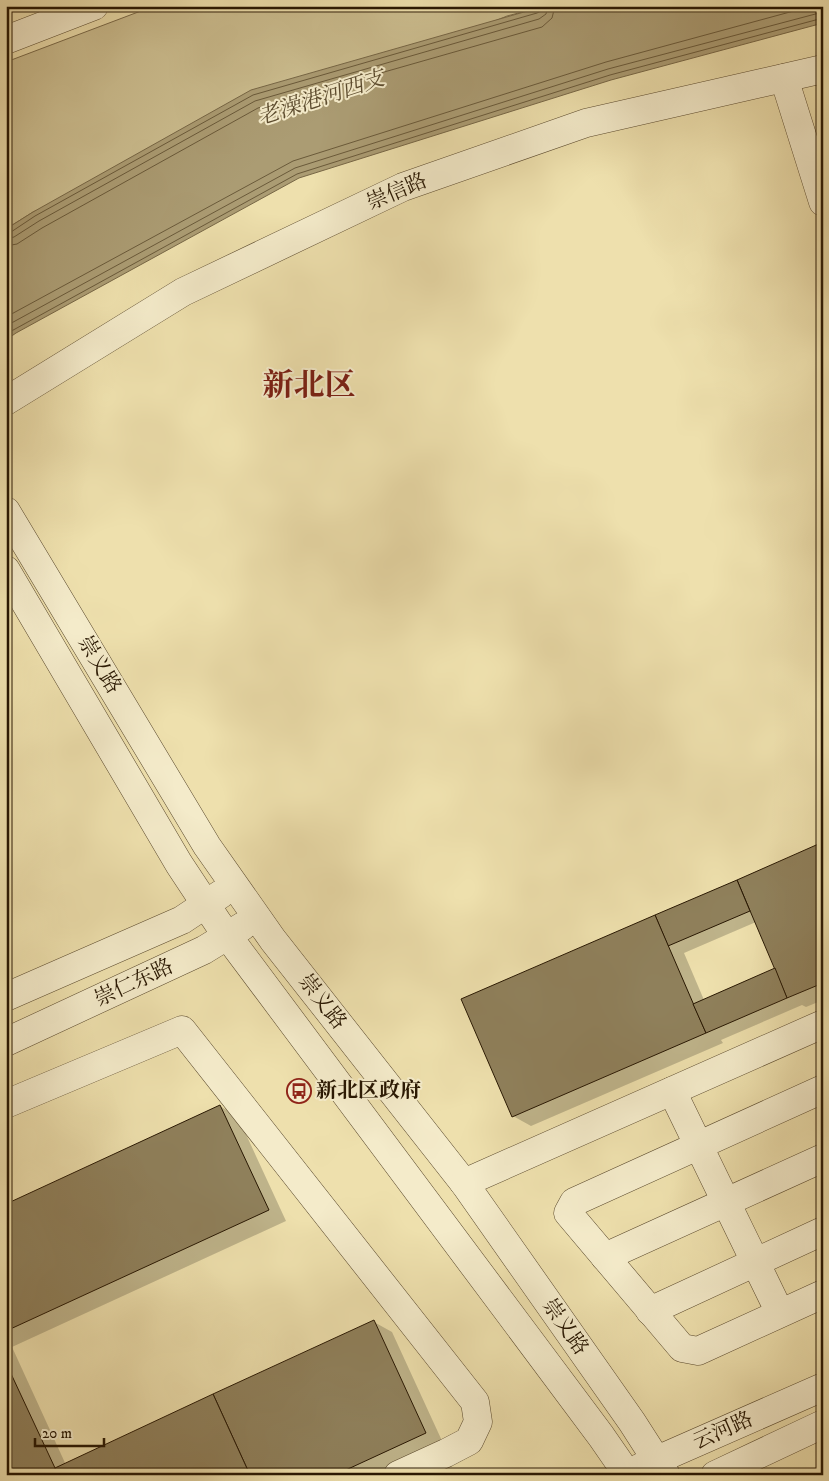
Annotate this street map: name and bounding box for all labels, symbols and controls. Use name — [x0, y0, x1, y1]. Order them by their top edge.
water label: 老澡港河西支 — [254, 64, 391, 131]
street label: 崇信路 — [363, 168, 431, 216]
district label: 新北区 — [263, 367, 356, 405]
street label: 崇义路 — [72, 631, 126, 699]
street label: 崇仁东路 — [90, 953, 178, 1013]
street label: 崇义路 — [292, 969, 352, 1035]
bus stop icon: 新北区政府 — [286, 1078, 312, 1104]
place label: 新北区政府 — [316, 1078, 421, 1104]
street label: 崇义路 — [536, 1294, 594, 1360]
street label: 云河路 — [689, 1406, 757, 1456]
scale bar — [35, 1416, 104, 1448]
text: 20 m — [42, 1424, 72, 1443]

